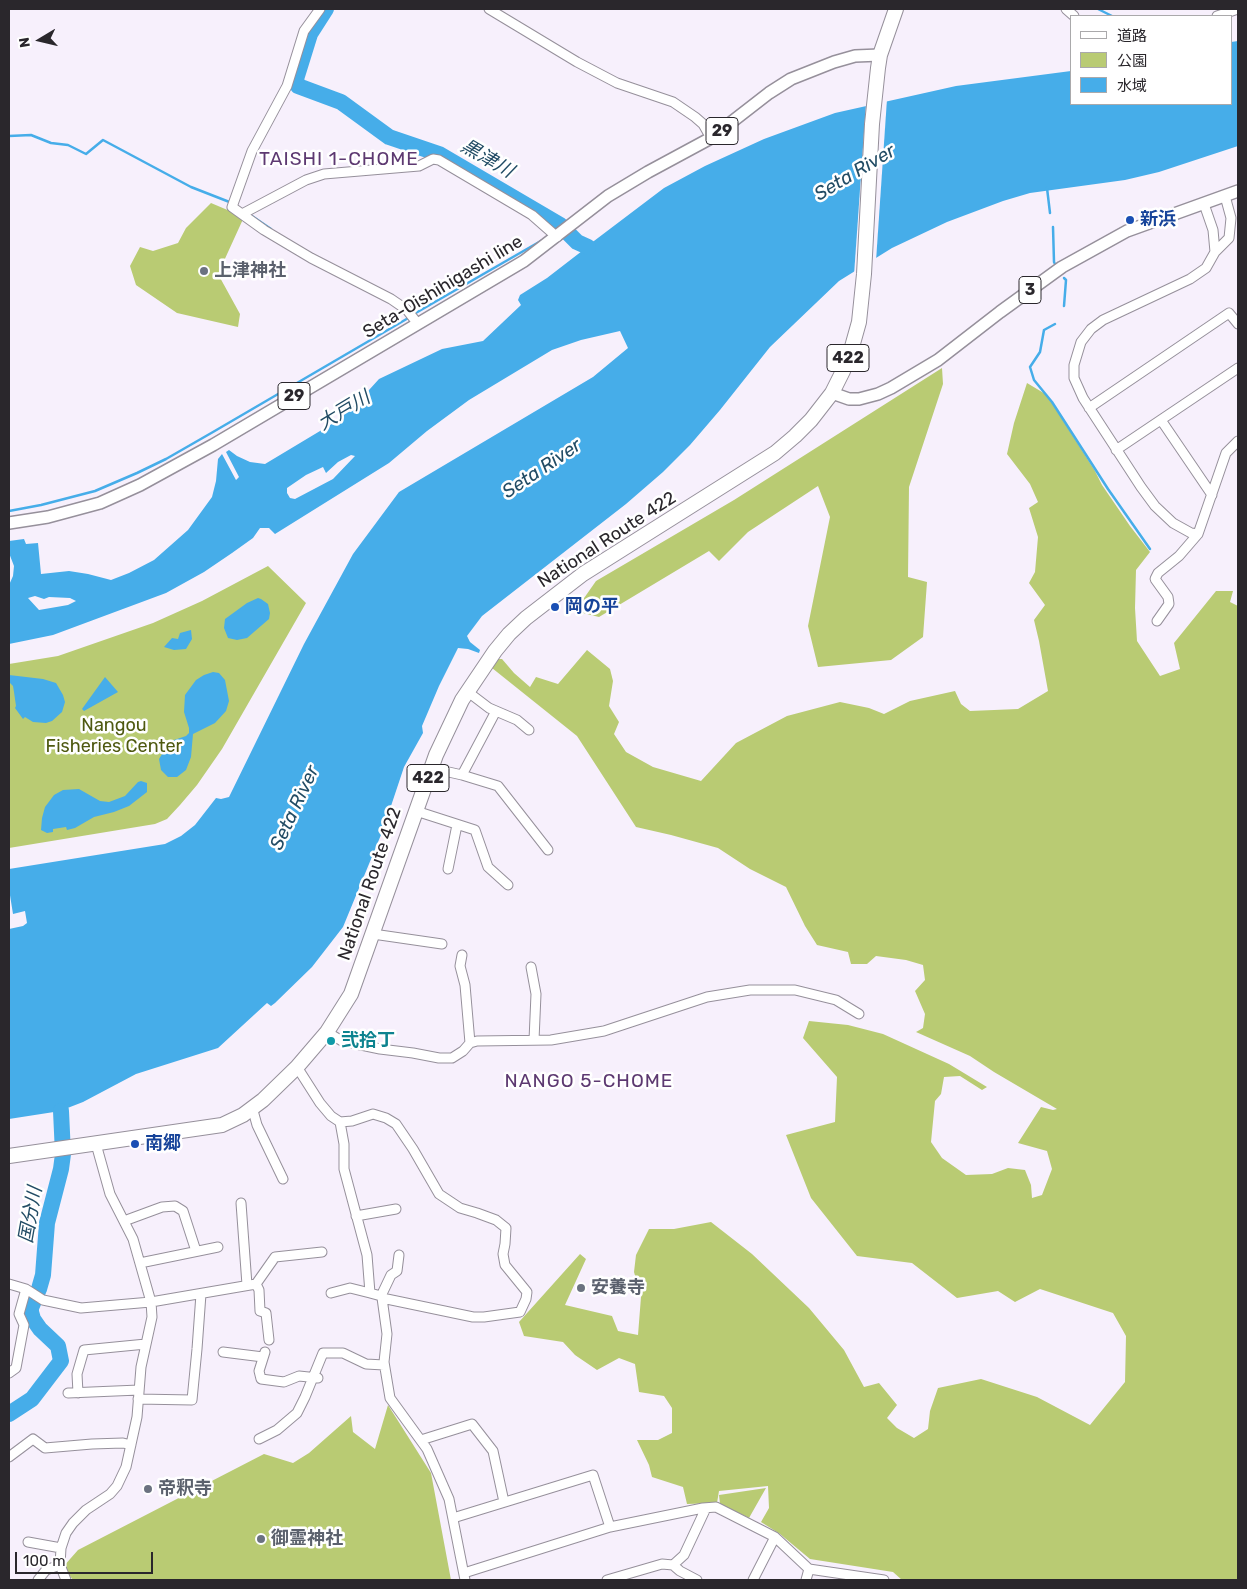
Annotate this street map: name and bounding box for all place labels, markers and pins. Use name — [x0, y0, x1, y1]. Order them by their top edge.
place label: 新浜 — [1140, 209, 1176, 231]
marker: 新浜 — [1124, 214, 1136, 226]
place label: 上津神社 — [214, 260, 286, 282]
marker: 上津神社 — [198, 265, 210, 277]
place label: 岡の平 — [565, 596, 619, 618]
marker: 岡の平 — [549, 601, 561, 613]
place label: 弐拾丁 — [341, 1030, 395, 1052]
marker: 弐拾丁 — [325, 1035, 337, 1047]
place label: 南郷 — [145, 1133, 181, 1155]
marker: 南郷 — [129, 1138, 141, 1150]
place label: 安養寺 — [591, 1277, 645, 1299]
marker: 安養寺 — [575, 1282, 587, 1294]
place label: 帝釈寺 — [158, 1478, 212, 1500]
marker: 帝釈寺 — [142, 1483, 154, 1495]
place label: 御霊神社 — [271, 1528, 343, 1550]
marker: 御霊神社 — [255, 1533, 267, 1545]

